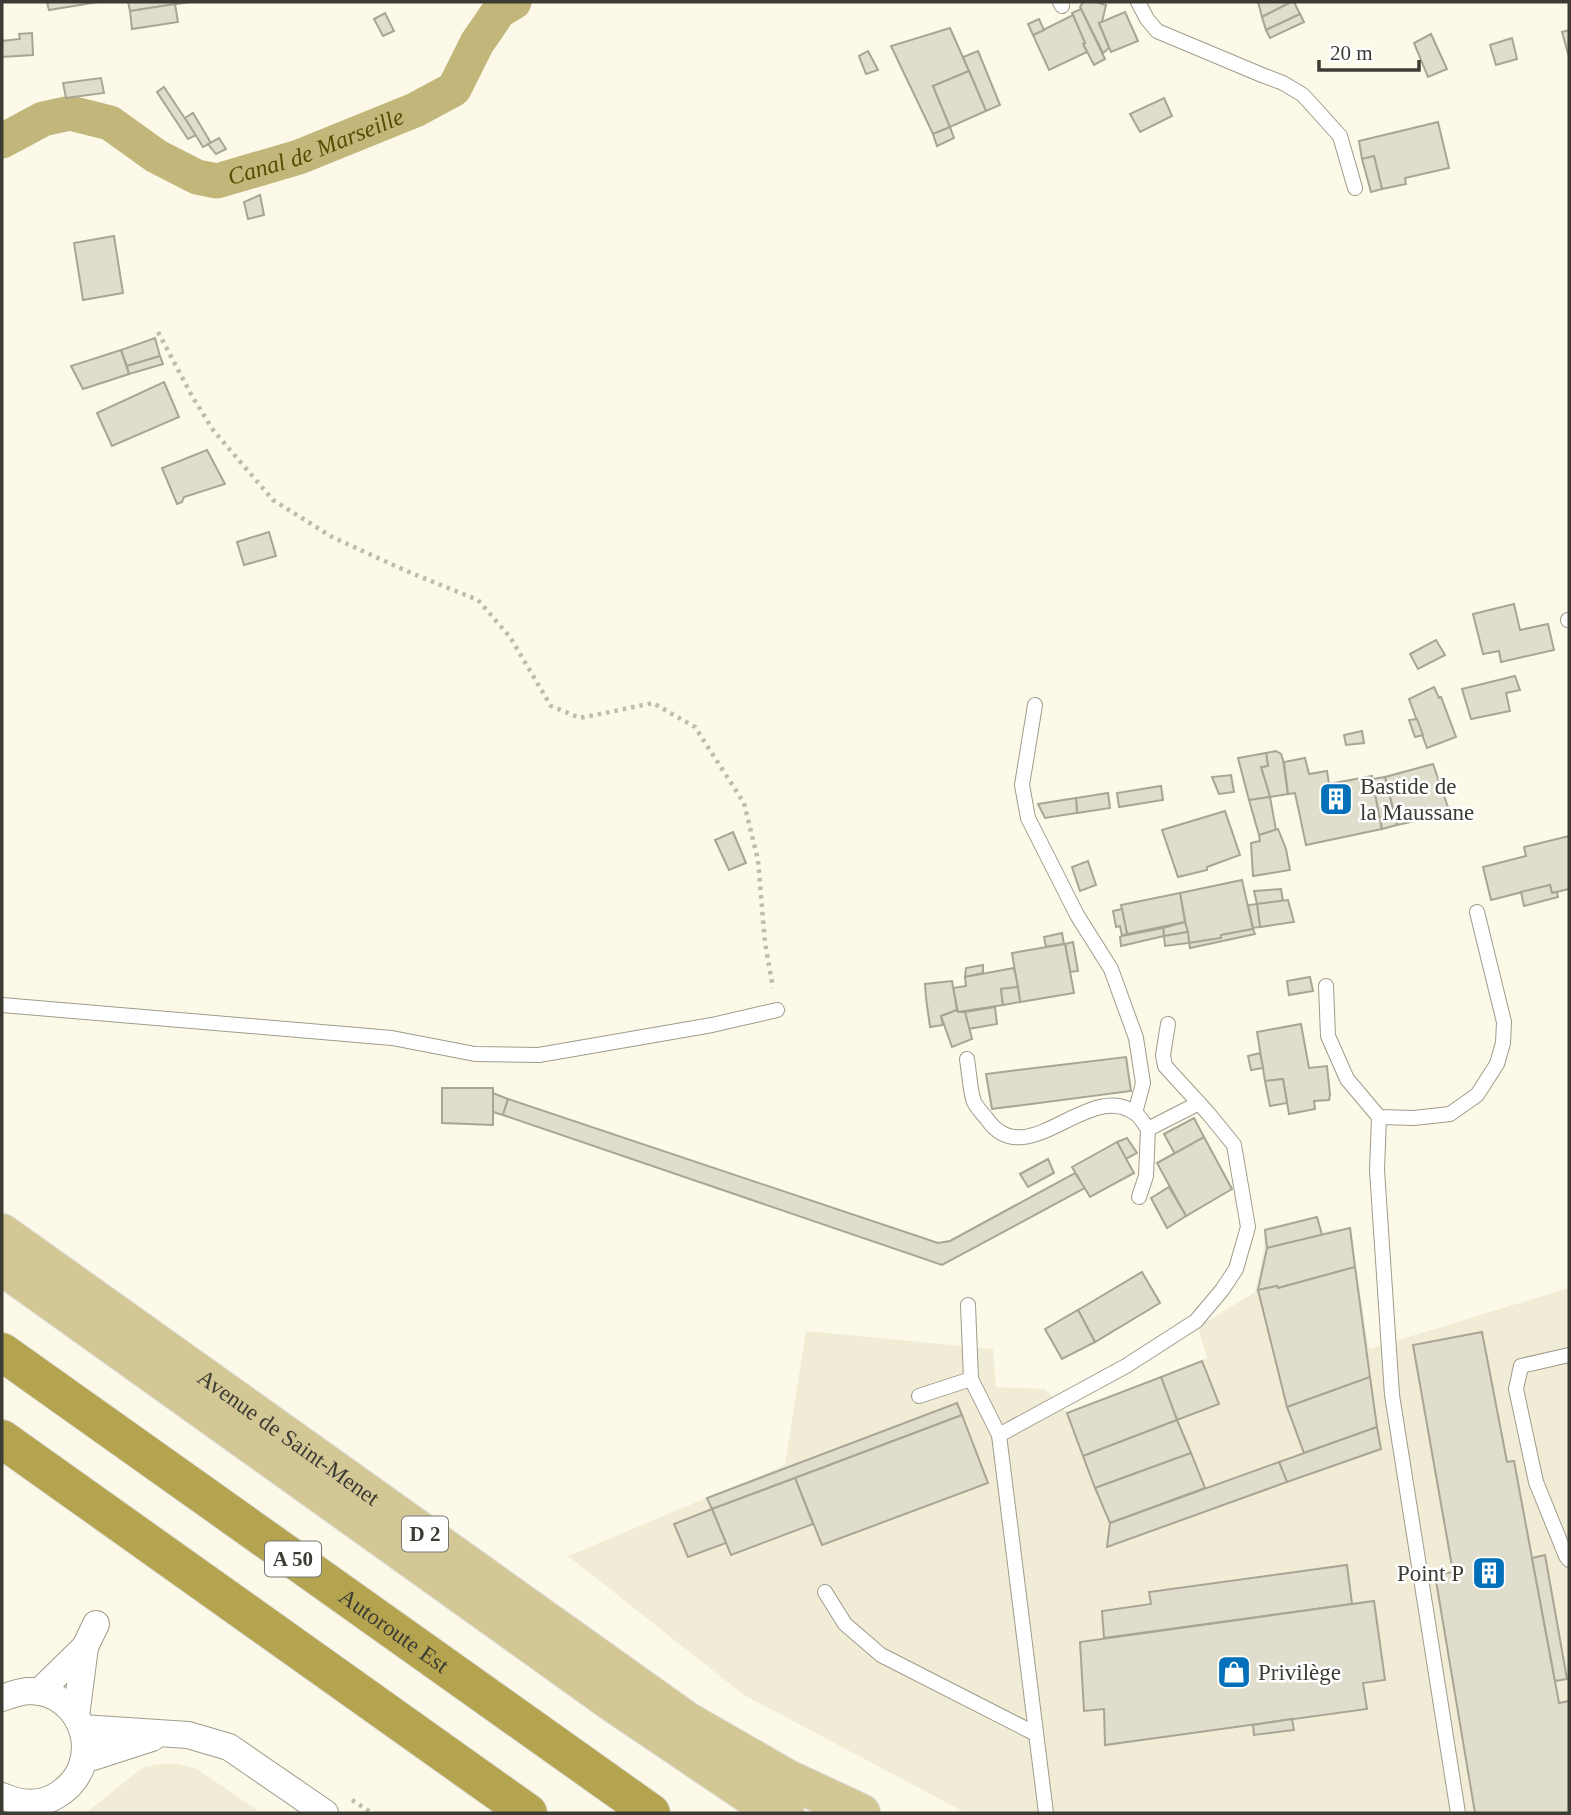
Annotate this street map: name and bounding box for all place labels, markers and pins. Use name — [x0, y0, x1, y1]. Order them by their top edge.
place label: Bastide de la Maussane — [1360, 774, 1474, 825]
building icon: Bastide de la Maussane — [1317, 780, 1355, 818]
building icon: Point P — [1470, 1554, 1508, 1592]
place label: Point P — [1397, 1561, 1464, 1586]
shop icon: Privilège — [1215, 1653, 1253, 1691]
place label: Privilège — [1258, 1660, 1341, 1685]

